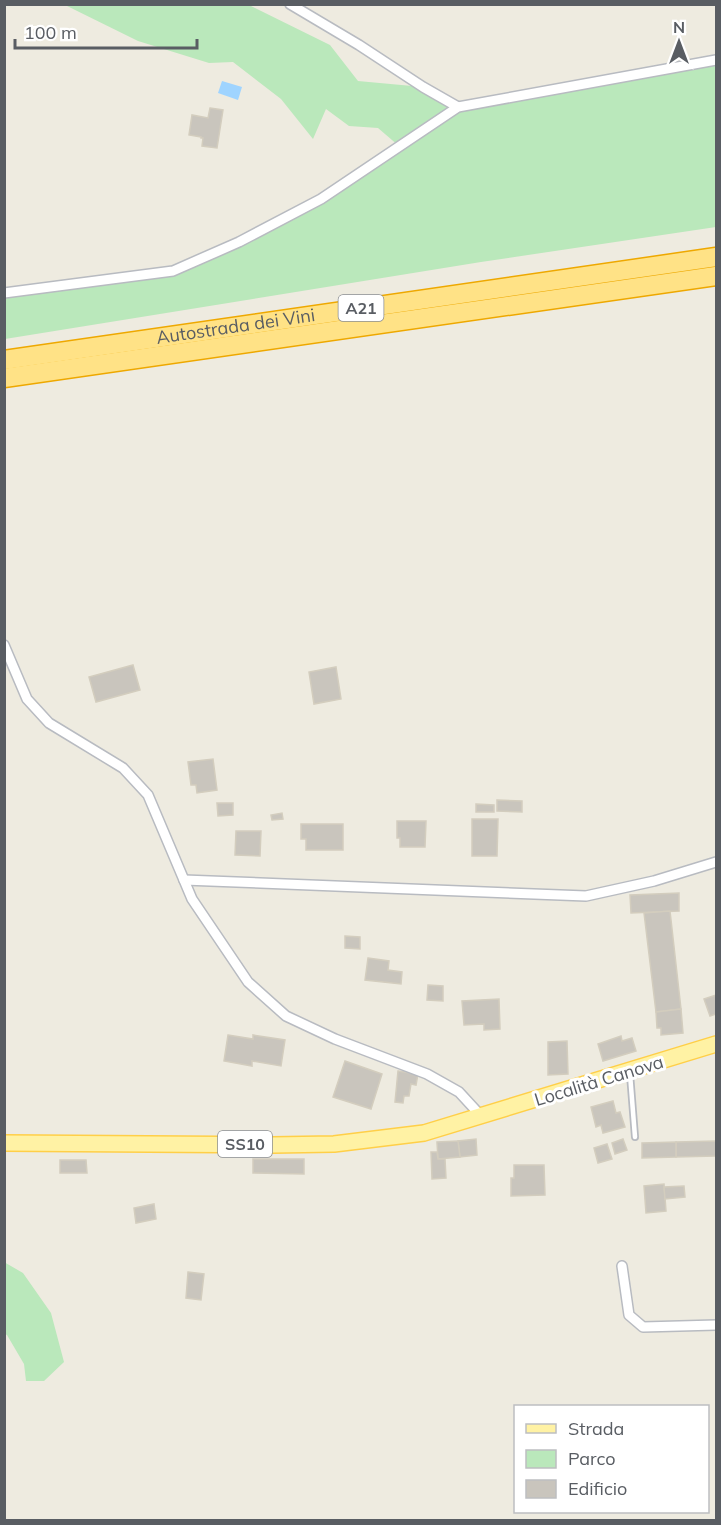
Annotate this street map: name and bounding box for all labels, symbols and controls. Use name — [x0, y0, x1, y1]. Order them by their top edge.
scale bar — [15, 12, 196, 50]
north arrow — [649, 12, 709, 72]
text: N — [673, 17, 685, 37]
text: 100 m — [24, 21, 77, 44]
road number: A21 — [338, 295, 384, 321]
street label: Autostrada dei Vini — [155, 303, 316, 349]
street label: Località Canova — [532, 1050, 666, 1111]
road number: SS10 — [218, 1131, 272, 1157]
legend — [514, 1405, 709, 1513]
text: Strada — [568, 1417, 624, 1440]
text: Parco — [568, 1447, 616, 1470]
text: Edificio — [568, 1477, 627, 1500]

